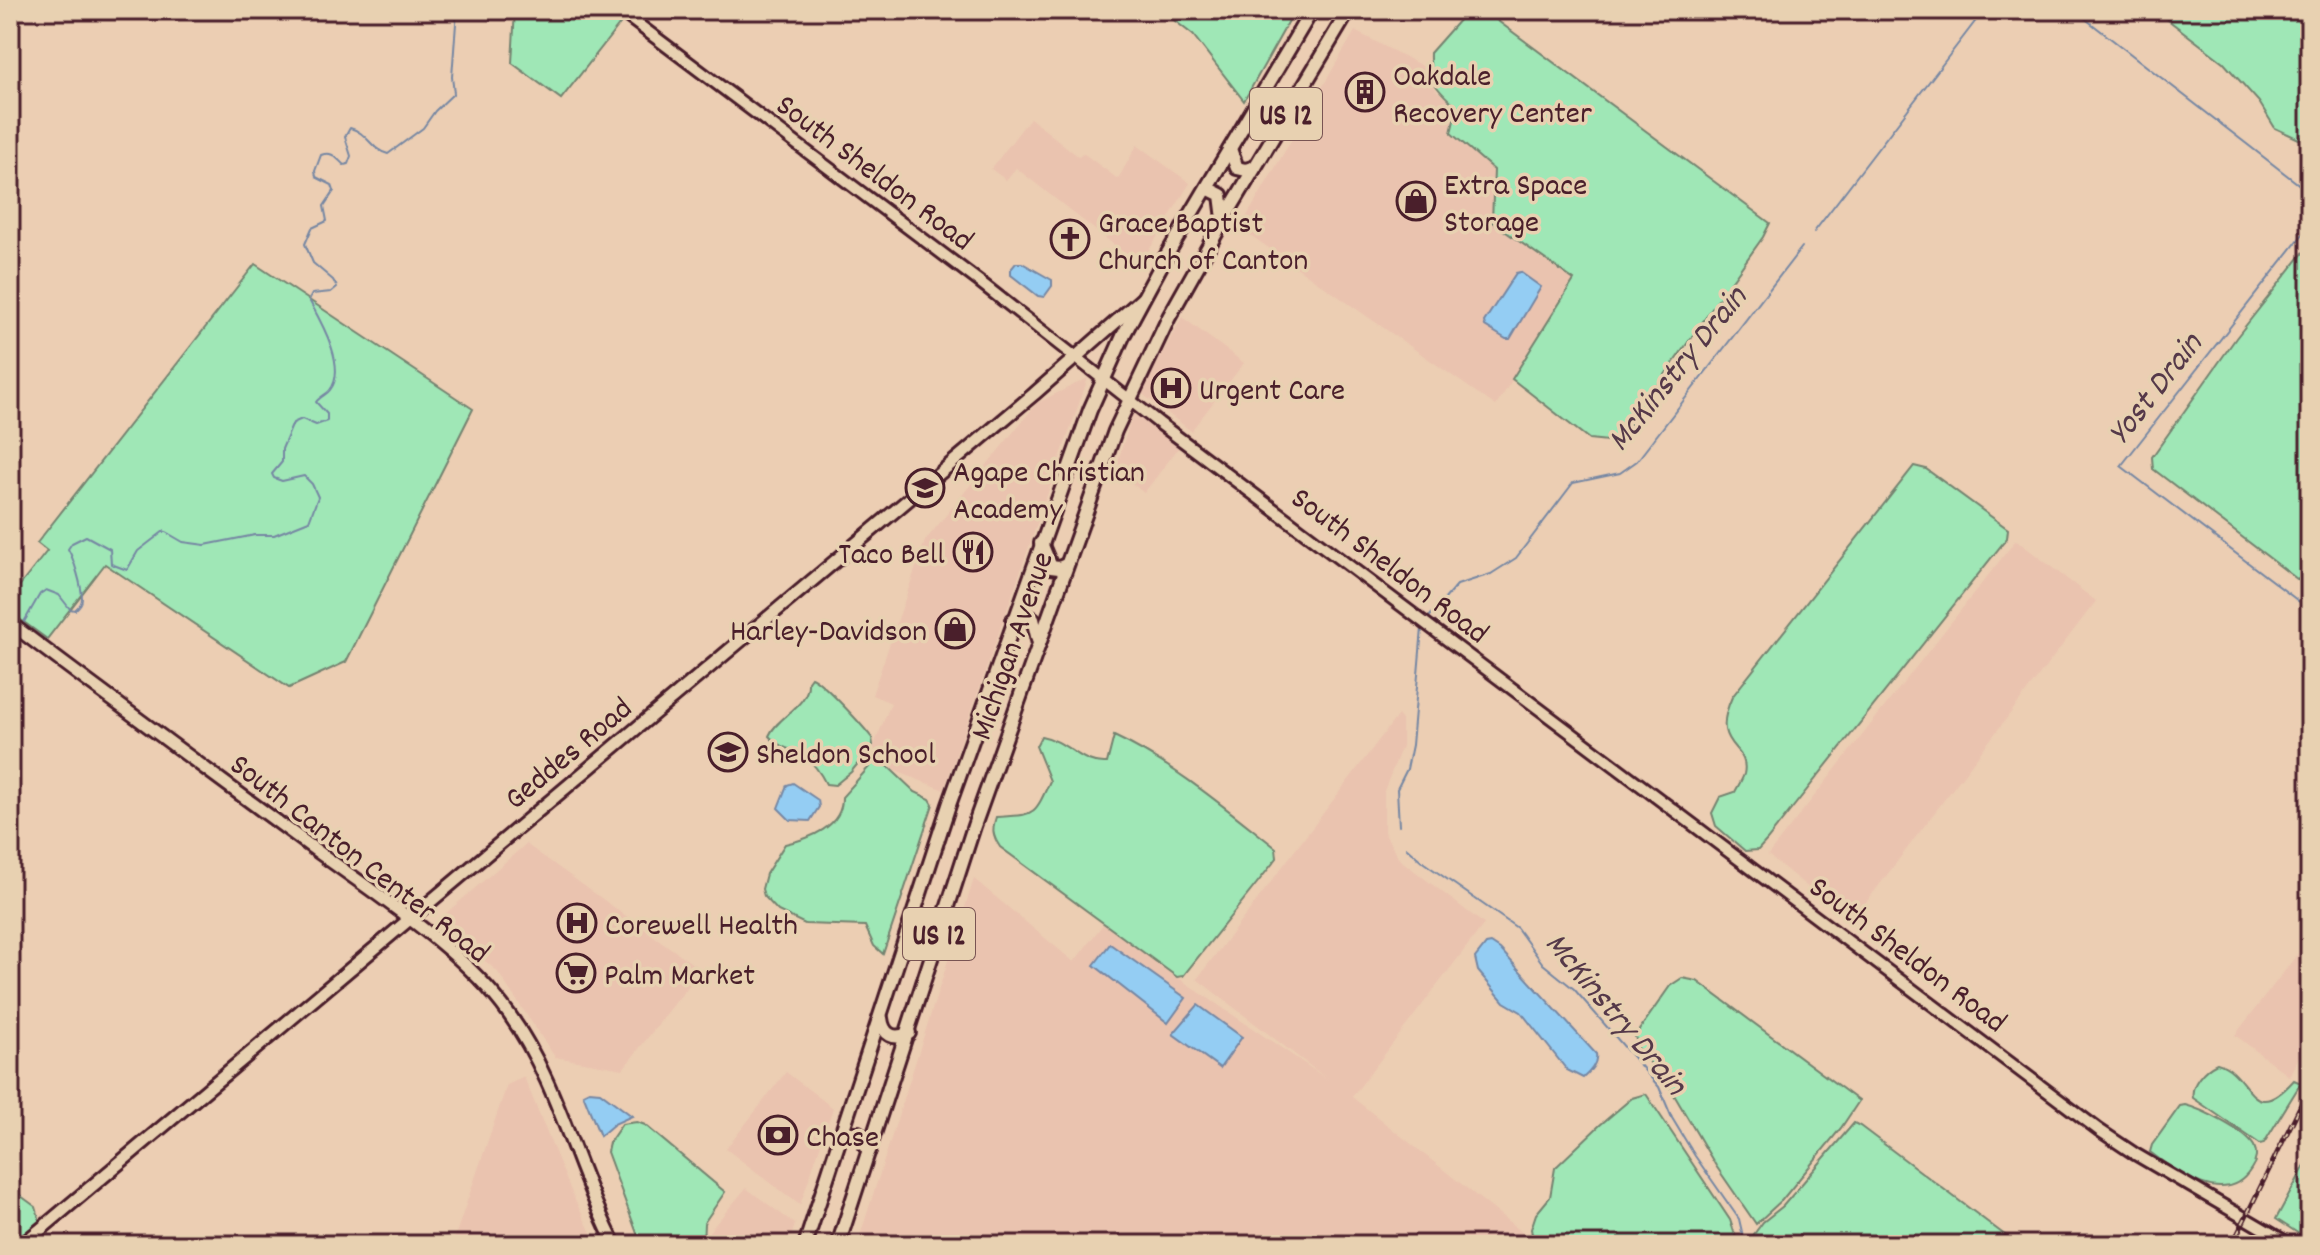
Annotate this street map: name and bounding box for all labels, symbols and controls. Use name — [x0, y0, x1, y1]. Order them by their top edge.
place label: Oakdale Recovery Center — [1393, 56, 1592, 139]
building icon: Oakdale Recovery Center — [1344, 71, 1386, 113]
street label: South Sheldon Road — [764, 85, 982, 265]
road number: US 12 — [1250, 88, 1322, 140]
place label: Extra Space Storage — [1444, 165, 1587, 248]
shop icon: Extra Space Storage — [1395, 180, 1437, 222]
place label: Grace Baptist Church of Canton — [1098, 203, 1308, 286]
church icon: Grace Baptist Church of Canton — [1049, 218, 1091, 260]
water label: McKinstry Drain — [1597, 276, 1762, 464]
water label: Yost Drain — [2098, 323, 2218, 457]
hospital icon: Urgent Care — [1150, 367, 1192, 409]
place label: Urgent Care — [1199, 370, 1345, 416]
place label: Agape Christian Academy — [953, 452, 1145, 535]
school or university icon: Agape Christian Academy — [904, 467, 946, 509]
street label: South Sheldon Road — [1279, 478, 1497, 658]
restaurant icon: Taco Bell — [952, 531, 994, 573]
place label: Taco Bell — [838, 534, 945, 580]
street label: Michigan Avenue — [961, 546, 1068, 747]
shop icon: Harley-Davidson — [934, 608, 976, 650]
place label: Harley-Davidson — [730, 611, 927, 657]
street label: Geddes Road — [496, 688, 644, 823]
school or university icon: Sheldon School — [707, 731, 749, 773]
place label: Sheldon School — [756, 734, 936, 780]
street label: South Canton Center Road — [218, 745, 498, 977]
street label: South Sheldon Road — [1797, 867, 2015, 1047]
hospital icon: Corewell Health — [556, 902, 598, 944]
place label: Corewell Health — [605, 905, 798, 951]
road number: US 12 — [903, 908, 975, 960]
water label: McKinstry Drain — [1531, 923, 1698, 1109]
supermarket icon: Palm Market — [555, 952, 597, 994]
place label: Palm Market — [604, 955, 755, 1001]
bank icon: Chase — [757, 1114, 799, 1156]
place label: Chase — [806, 1117, 879, 1163]

